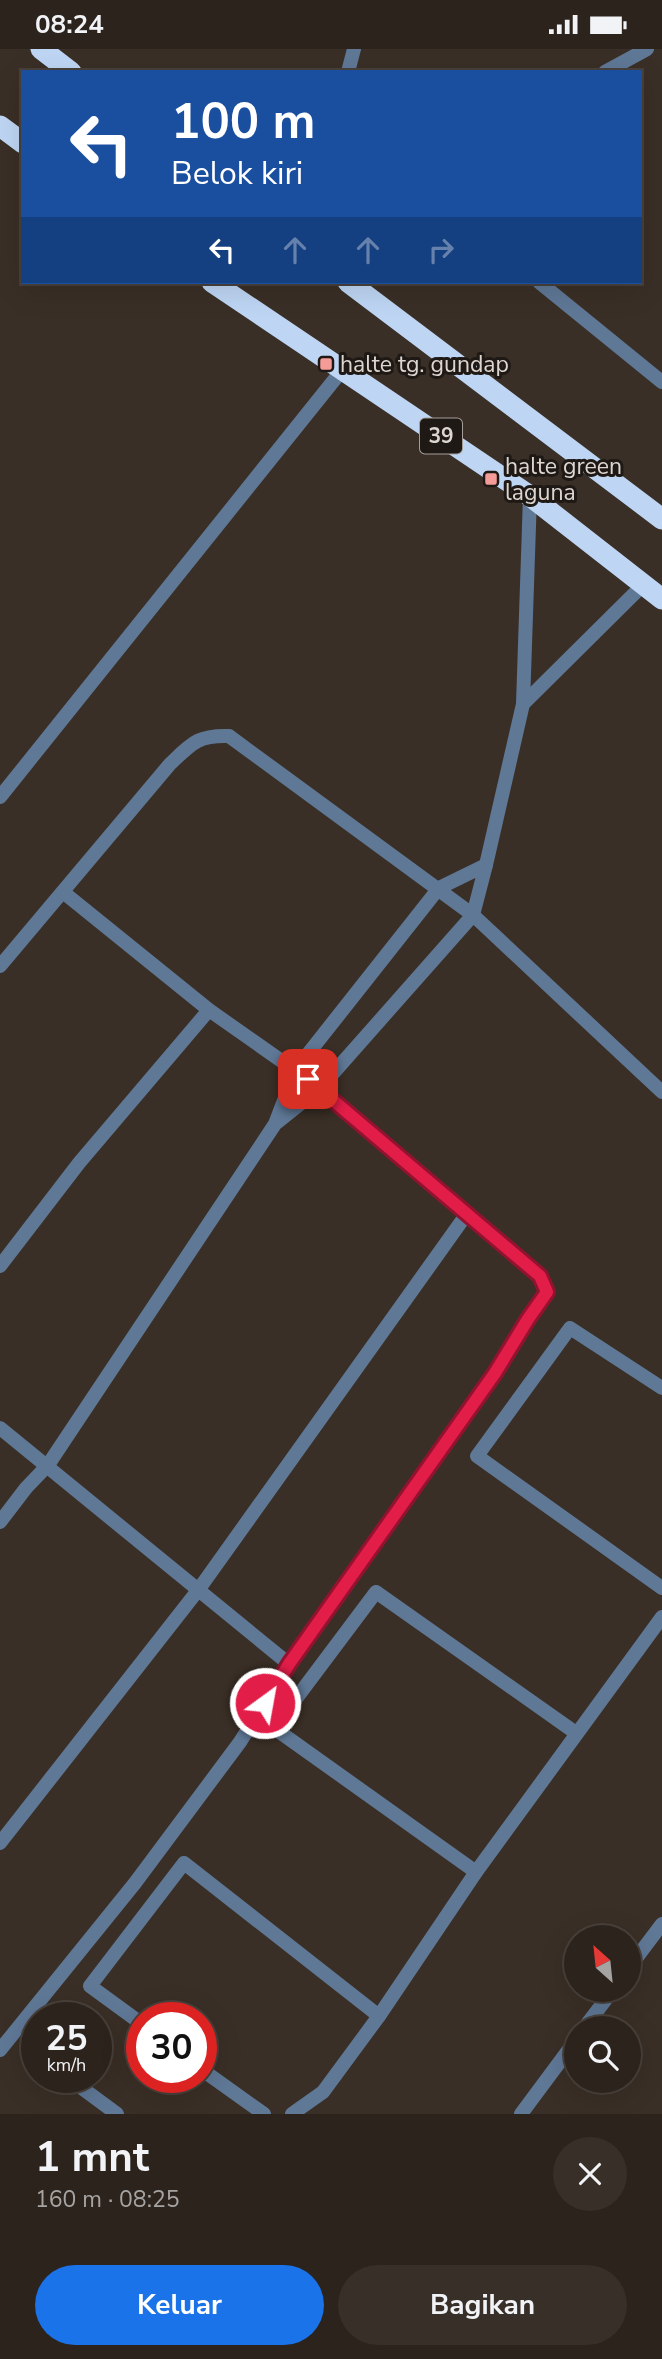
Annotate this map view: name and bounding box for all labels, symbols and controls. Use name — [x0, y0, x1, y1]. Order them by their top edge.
text: 08:24 — [35, 7, 104, 42]
text: 100 m — [171, 88, 315, 155]
icon: left — [56, 98, 147, 189]
text: Belok kiri — [171, 152, 303, 195]
icon: left — [203, 231, 241, 269]
icon: ahead — [276, 231, 314, 269]
icon: ahead — [349, 231, 387, 269]
icon: right — [422, 231, 460, 269]
place label: halte tg. gundap — [340, 349, 509, 380]
marker: halte tg. gundap — [318, 356, 334, 372]
road number: 39 — [420, 419, 462, 453]
place label: halte green laguna — [505, 451, 622, 508]
marker: halte green laguna — [483, 471, 499, 487]
pin — [278, 1049, 338, 1109]
icon: arrive — [289, 1060, 327, 1098]
position arrow — [228, 1666, 302, 1740]
north arrow — [564, 1925, 640, 2002]
map controls — [564, 1925, 641, 2093]
speed limit sign: 30 — [126, 2002, 217, 2093]
text: 25 — [45, 2015, 88, 2062]
button: search — [564, 2016, 641, 2093]
text: km/h — [47, 2053, 86, 2077]
text: 1 mnt — [35, 2129, 149, 2186]
button: close — [553, 2137, 627, 2211]
text: 160 m · 08:25 — [35, 2184, 180, 2215]
button: Keluar — [35, 2265, 324, 2345]
button: Bagikan — [338, 2265, 627, 2345]

